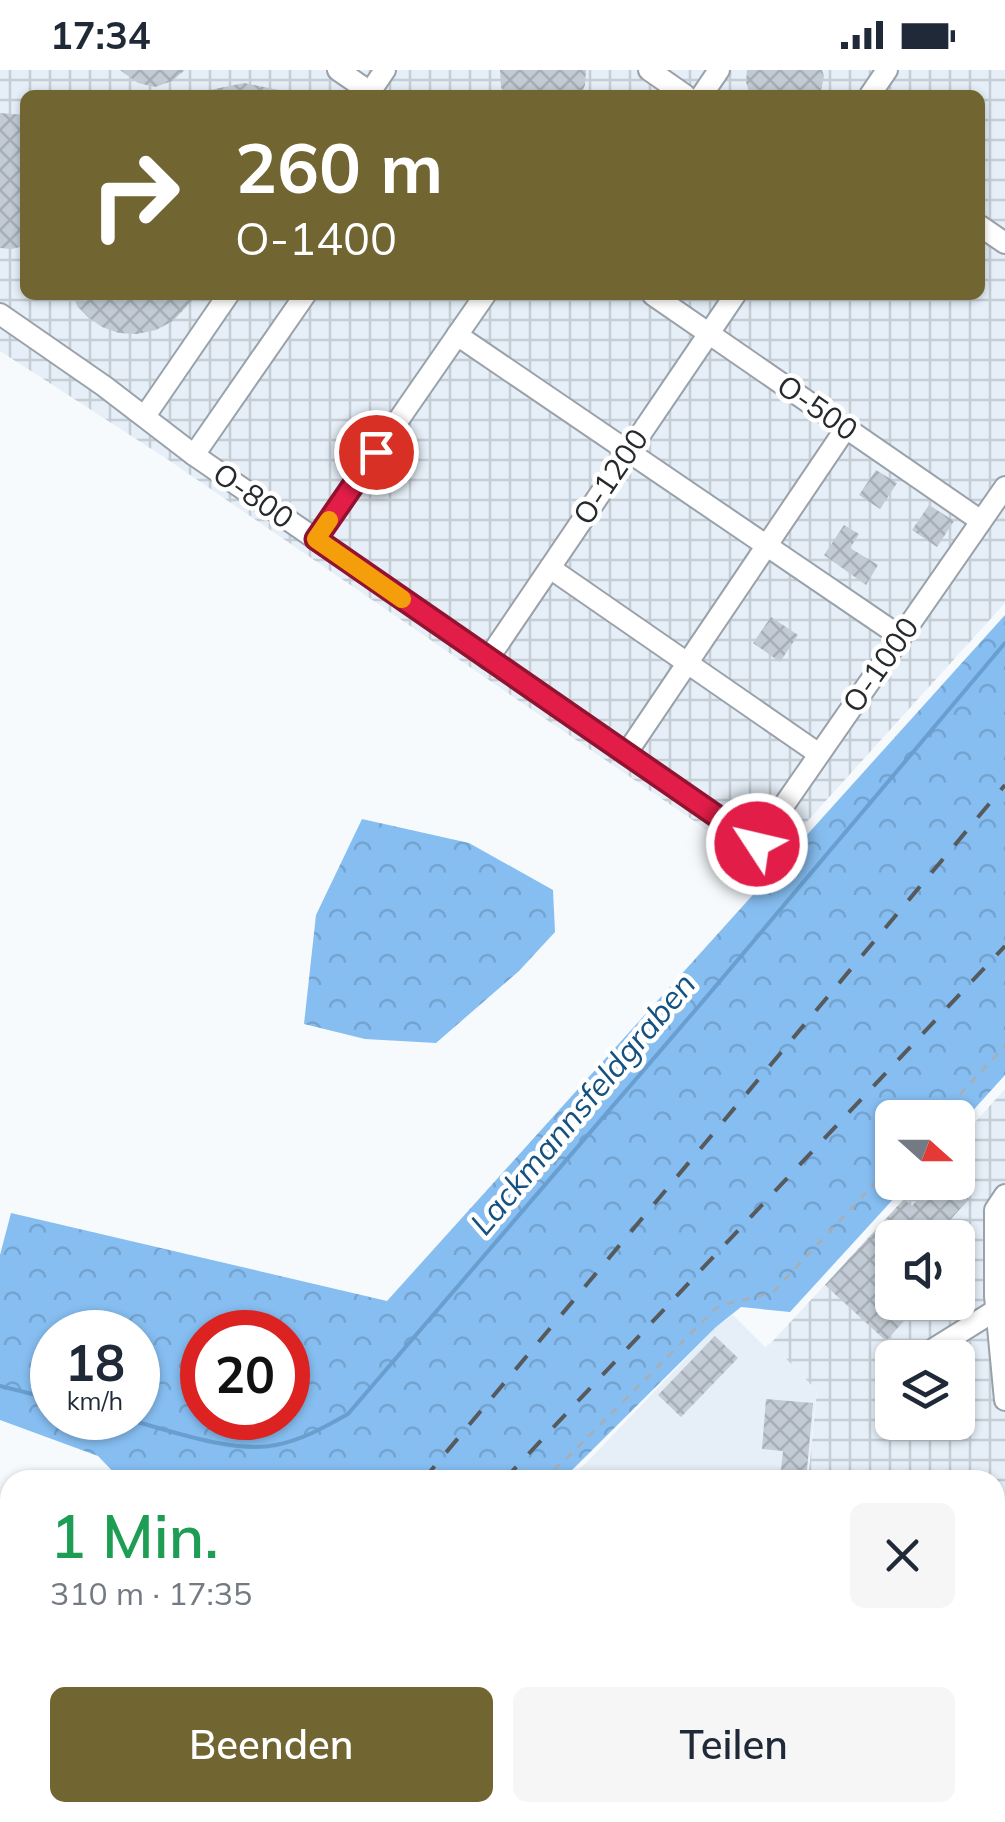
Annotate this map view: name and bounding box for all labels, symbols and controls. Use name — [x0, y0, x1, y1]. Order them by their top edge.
text: 17:34 — [50, 11, 151, 59]
text: 260 m — [235, 123, 443, 211]
icon: right — [70, 130, 200, 260]
text: O-1400 — [235, 210, 397, 266]
street label: O-500 — [770, 366, 865, 449]
pin — [334, 410, 419, 495]
street label: O-1200 — [564, 421, 656, 532]
icon: arrive — [349, 425, 404, 480]
street label: O-800 — [206, 454, 301, 537]
street label: O-1000 — [834, 609, 927, 720]
position arrow — [705, 792, 809, 896]
water label: Lackmannsfeldgraben — [461, 964, 703, 1242]
north arrow — [875, 1100, 975, 1200]
map controls — [875, 1100, 975, 1440]
button: sound — [875, 1220, 975, 1320]
speed limit sign: 20 — [180, 1310, 310, 1440]
text: 18 — [65, 1331, 125, 1394]
button: layers — [875, 1340, 975, 1440]
text: km/h — [67, 1385, 123, 1416]
text: 1 Min. — [50, 1498, 219, 1573]
button: close — [850, 1503, 955, 1608]
text: 310 m · 17:35 — [50, 1573, 252, 1613]
button: Beenden — [50, 1687, 493, 1802]
button: Teilen — [513, 1687, 955, 1802]

